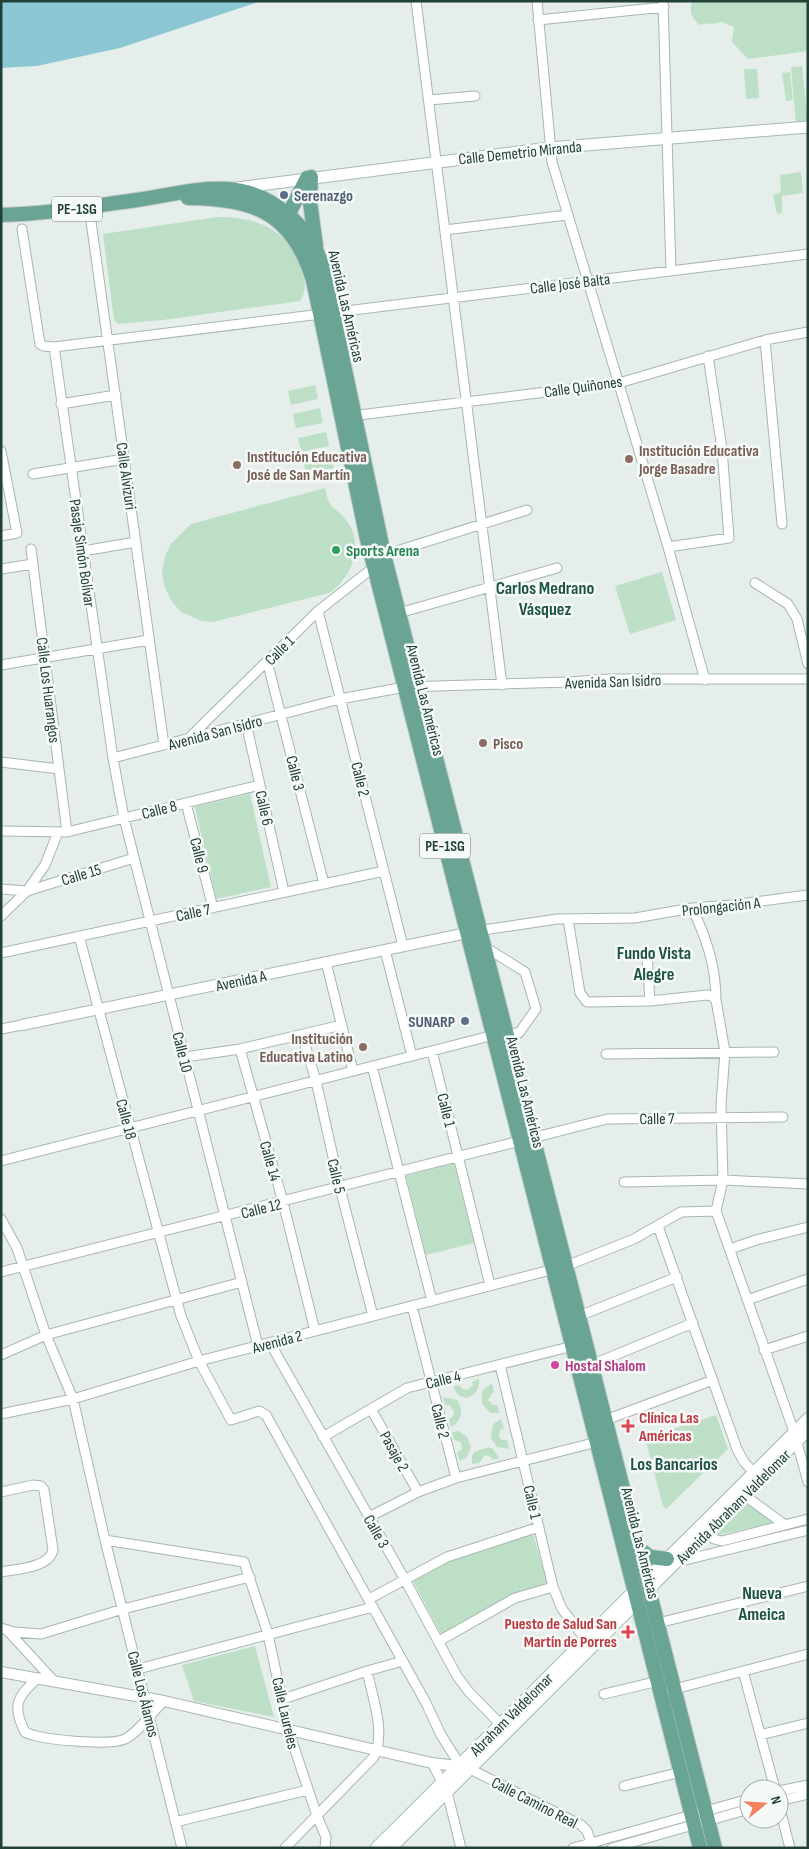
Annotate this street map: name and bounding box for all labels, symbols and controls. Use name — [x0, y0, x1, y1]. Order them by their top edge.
street label: Calle Demetrio Miranda — [458, 138, 583, 169]
place label: Serenazgo — [294, 187, 353, 206]
marker: Serenazgo — [278, 189, 290, 201]
road number: PE-1SG — [52, 196, 102, 222]
street label: Avenida Las Américas — [323, 248, 368, 364]
street label: Calle José Balta — [529, 270, 611, 299]
street label: Calle Quiñones — [543, 373, 624, 402]
street label: Calle Alvizuri — [111, 441, 140, 511]
place label: Institución Educativa Jorge Basadre — [638, 442, 759, 479]
place label: Institución Educativa José de San Martín — [246, 448, 367, 485]
marker: Institución Educativa Jorge Basadre — [623, 453, 635, 465]
marker: Institución Educativa José de San Martín — [231, 459, 243, 471]
street label: Pasaje Simón Bolívar — [65, 498, 99, 609]
place label: Sports Arena — [346, 542, 419, 561]
marker: Sports Arena — [330, 544, 342, 556]
district label: Carlos Medrano Vásquez — [496, 578, 594, 620]
street label: Calle 1 — [261, 632, 299, 670]
street label: Calle Los Huarangos — [32, 636, 63, 744]
street label: Avenida Las Américas — [401, 642, 448, 758]
street label: Avenida San Isidro — [564, 671, 662, 694]
street label: Avenida San Isidro — [165, 712, 264, 755]
place label: Pisco — [493, 735, 523, 754]
marker: Pisco — [477, 737, 489, 749]
street label: Calle 3 — [281, 754, 308, 793]
street label: Calle 2 — [346, 760, 373, 799]
street label: Calle 6 — [250, 789, 277, 828]
street label: Calle 8 — [140, 797, 179, 824]
road number: PE-1SG — [420, 834, 470, 858]
street label: Calle 9 — [185, 836, 212, 875]
street label: Calle 15 — [59, 860, 104, 890]
street label: Prolongación A — [681, 894, 761, 921]
street label: Calle 7 — [174, 900, 213, 926]
district label: Fundo Vista Alegre — [617, 943, 691, 985]
street label: Avenida A — [213, 967, 268, 996]
place label: SUNARP — [408, 1013, 455, 1032]
marker: SUNARP — [459, 1015, 471, 1027]
street label: Calle 10 — [167, 1030, 196, 1075]
place label: Institución Educativa Latino — [259, 1030, 353, 1067]
street label: Avenida Las Américas — [501, 1034, 548, 1150]
marker: Institución Educativa Latino — [357, 1041, 369, 1053]
street label: Calle 1 — [432, 1091, 459, 1130]
street label: Calle 18 — [111, 1097, 140, 1142]
street label: Calle 7 — [639, 1110, 675, 1129]
street label: Calle 14 — [255, 1139, 284, 1184]
street label: Calle 5 — [322, 1157, 349, 1196]
street label: Calle 12 — [239, 1195, 284, 1224]
street label: Avenida 2 — [249, 1327, 304, 1358]
place label: Hostal Shalom — [565, 1357, 646, 1376]
marker: Hostal Shalom — [549, 1359, 561, 1371]
street label: Calle 4 — [424, 1367, 463, 1394]
street label: Calle 2 — [426, 1402, 453, 1441]
place label: Clínica Las Américas — [638, 1409, 699, 1446]
marker: Clínica Las Américas — [621, 1419, 635, 1433]
street label: Pasaje 2 — [375, 1428, 412, 1475]
street label: Avenida Abraham Valdelomar — [672, 1446, 795, 1569]
district label: Los Bancarios — [630, 1454, 718, 1475]
street label: Calle 1 — [518, 1484, 545, 1522]
street label: Avenida Las Américas — [616, 1485, 663, 1601]
street label: Calle 3 — [359, 1512, 393, 1552]
district label: Nueva Ameica — [738, 1583, 785, 1625]
place label: Puesto de Salud San Martín de Porres — [504, 1615, 617, 1652]
marker: Puesto de Salud San Martín de Porres — [621, 1625, 635, 1639]
street label: Calle Los Álamos — [123, 1649, 162, 1740]
street label: Abraham Valdelomar — [466, 1669, 558, 1761]
street label: Calle Laureles — [267, 1676, 302, 1751]
street label: Calle Camino Real — [488, 1773, 581, 1833]
north arrow — [739, 1779, 789, 1829]
text: N — [767, 1794, 785, 1806]

